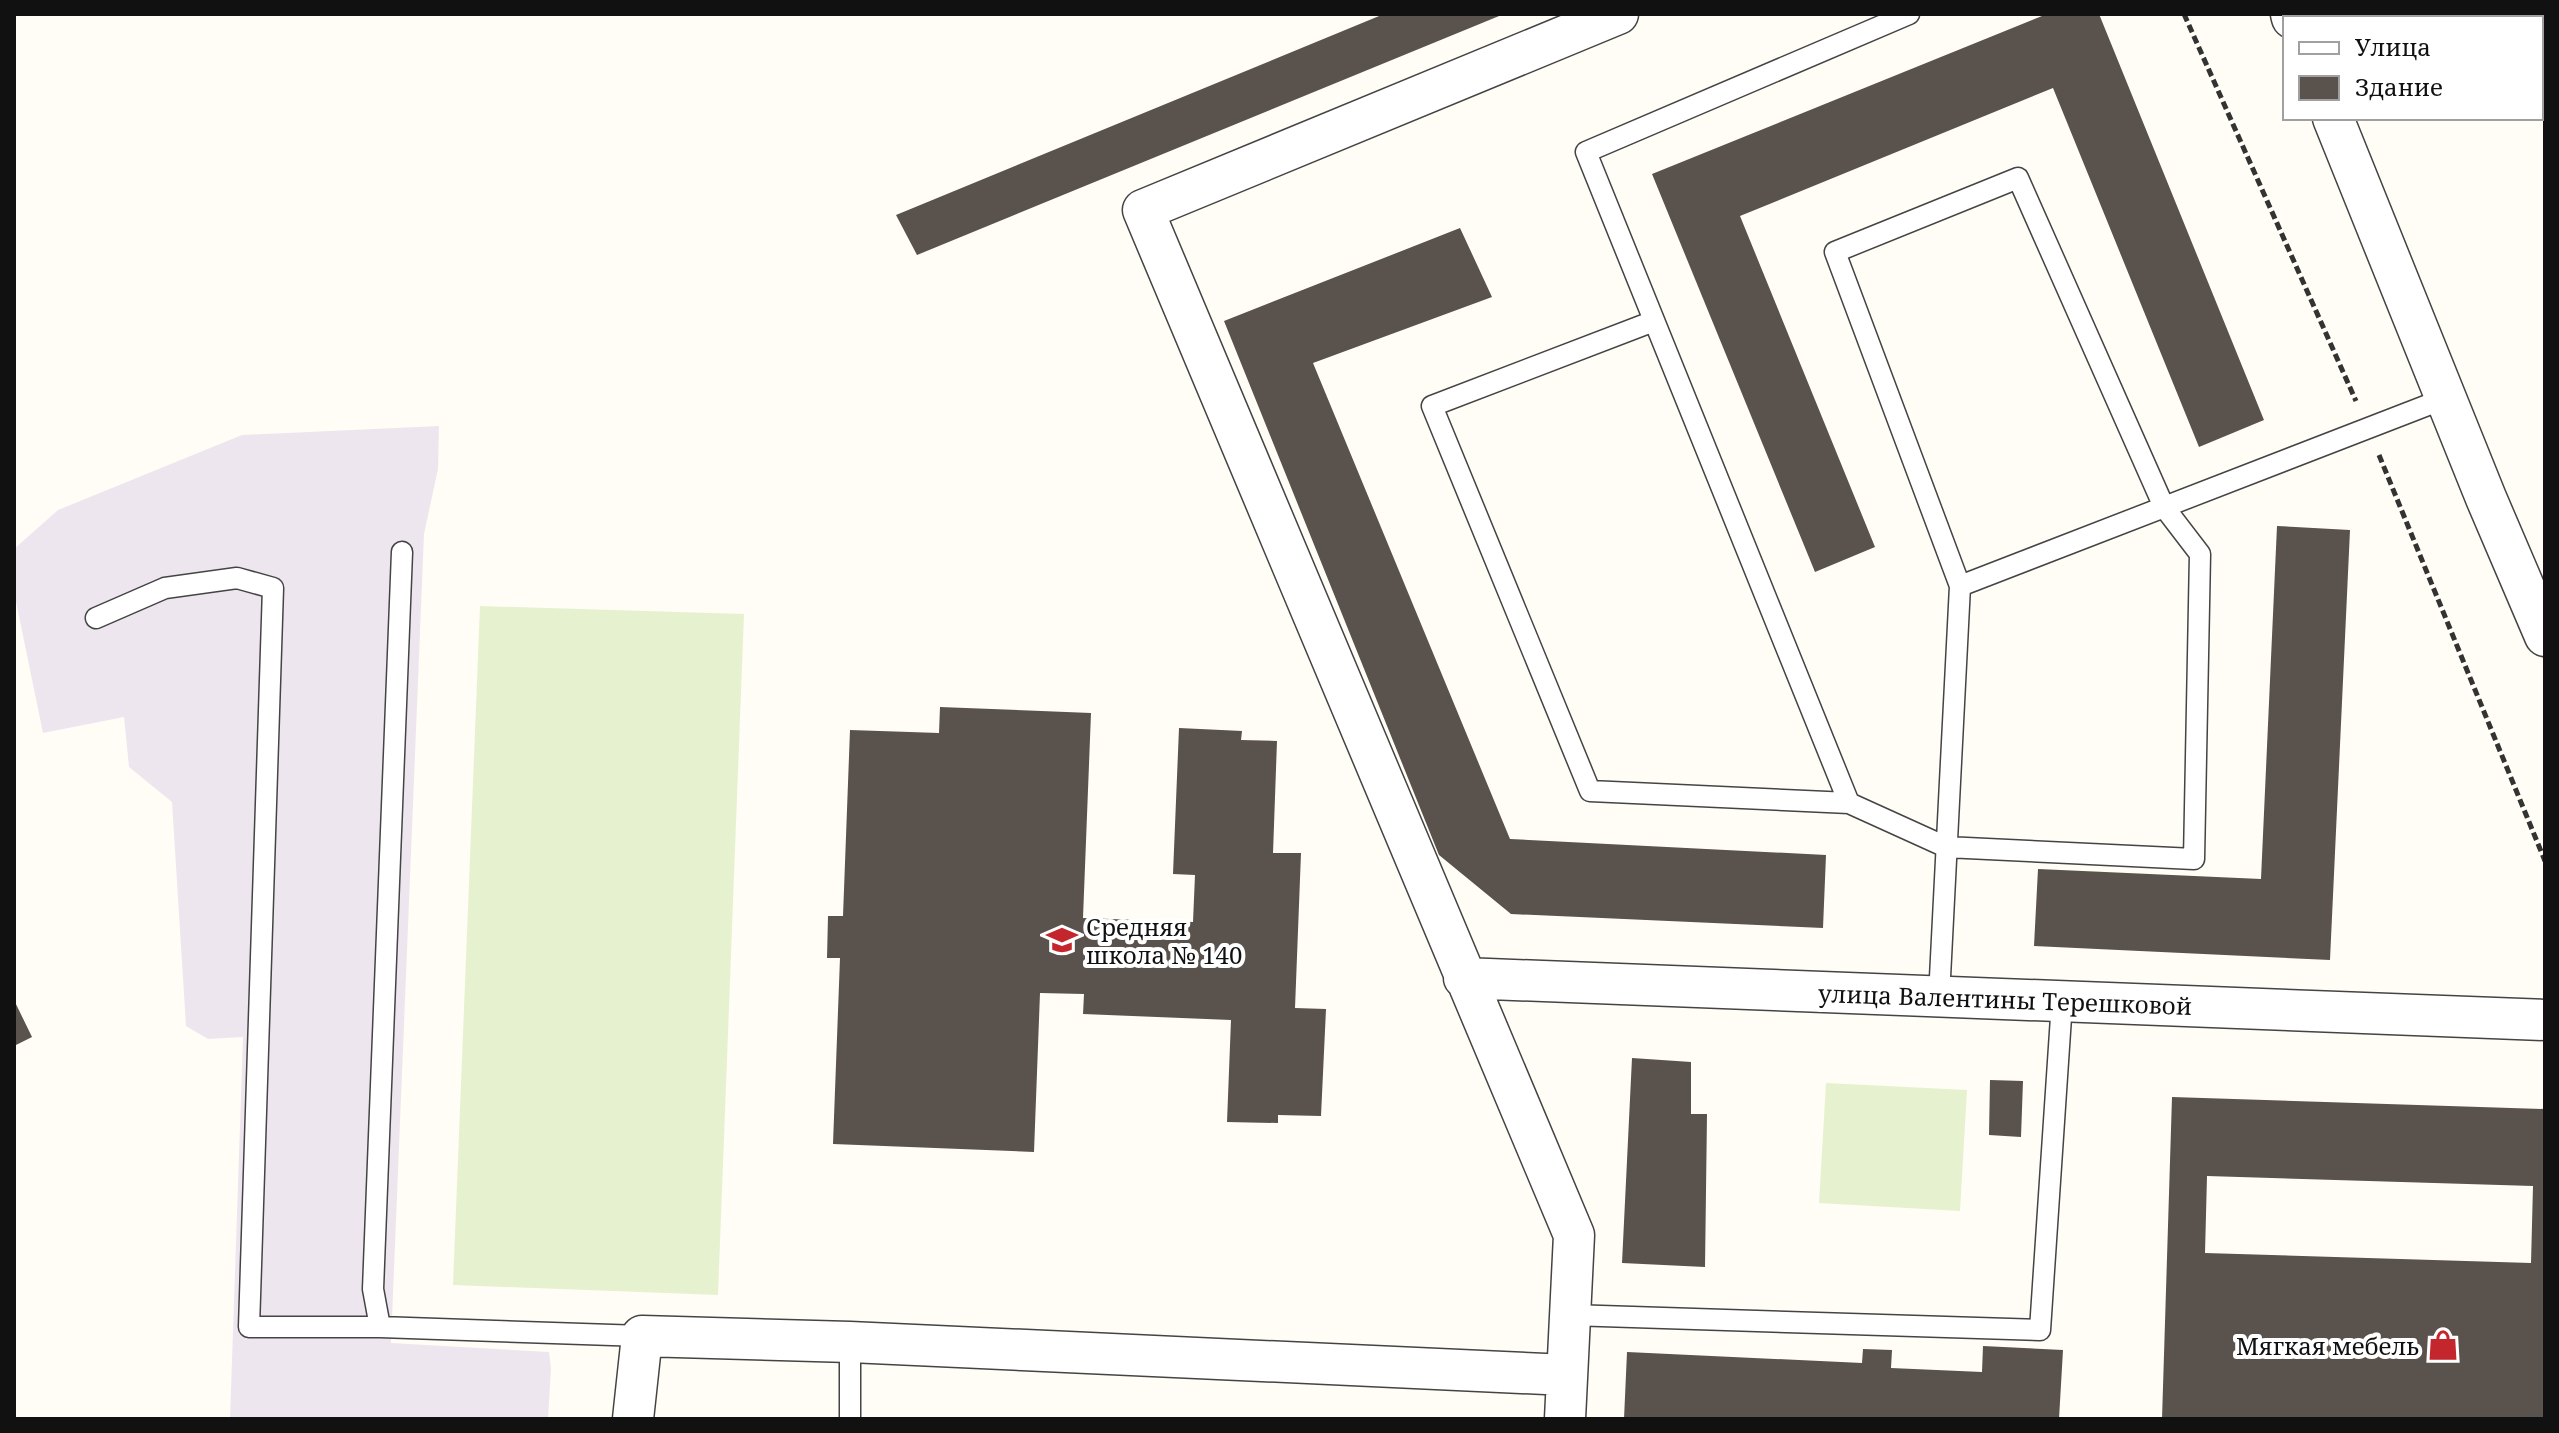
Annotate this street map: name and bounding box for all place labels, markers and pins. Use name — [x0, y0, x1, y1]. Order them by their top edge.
place label: Средняя школа № 140 — [1086, 910, 1242, 971]
school or university icon: Средняя школа № 140 — [1045, 923, 1079, 957]
shop icon: Мягкая мебель — [2426, 1328, 2460, 1362]
place label: Мягкая мебель — [2236, 1329, 2419, 1362]

